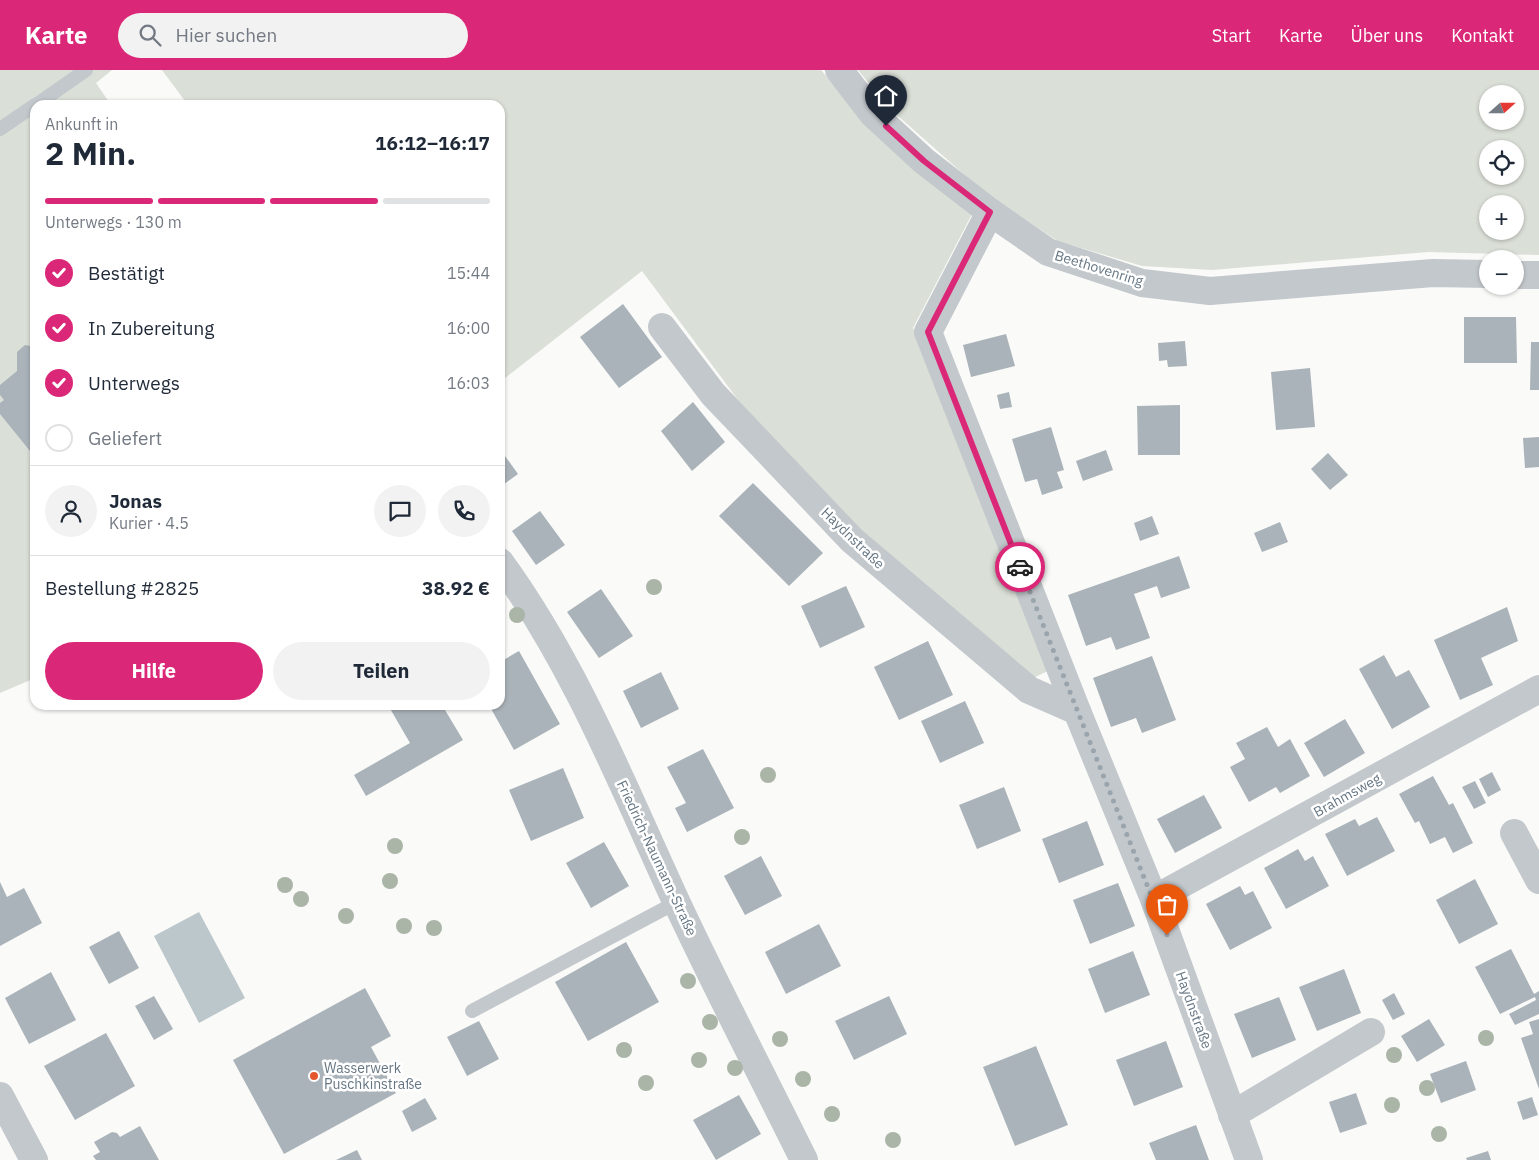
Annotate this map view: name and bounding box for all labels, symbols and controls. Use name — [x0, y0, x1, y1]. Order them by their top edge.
search box — [118, 13, 468, 58]
text: Karte — [25, 19, 88, 51]
icon: search — [136, 21, 164, 49]
text: Hier suchen — [176, 23, 277, 47]
text: Start — [1212, 24, 1251, 47]
text: Karte — [1279, 24, 1323, 47]
text: Über uns — [1351, 24, 1423, 47]
text: Kontakt — [1451, 24, 1514, 47]
pin — [865, 75, 907, 126]
icon: home — [872, 82, 900, 110]
north arrow — [1479, 85, 1524, 130]
map controls — [1479, 85, 1524, 295]
text: Ankunft in — [45, 114, 118, 134]
text: 16:12–16:17 — [375, 131, 490, 155]
text: 2 Min. — [45, 132, 136, 174]
button: locate — [1479, 140, 1524, 185]
button: + — [1479, 195, 1524, 240]
text: Unterwegs · 130 m — [45, 212, 182, 232]
street label: Beethovenring — [1053, 246, 1146, 290]
button: − — [1479, 250, 1524, 295]
icon: check — [45, 259, 73, 287]
text: Bestätigt — [88, 261, 165, 285]
text: 15:44 — [447, 263, 490, 283]
icon: check — [45, 314, 73, 342]
text: In Zubereitung — [88, 316, 214, 340]
text: 16:00 — [447, 318, 490, 338]
icon: check — [45, 369, 73, 397]
text: Unterwegs — [88, 371, 180, 395]
text: 16:03 — [447, 373, 490, 393]
text: Geliefert — [88, 426, 162, 450]
button: person — [45, 485, 97, 537]
button: chat — [374, 485, 426, 537]
button: phone — [438, 485, 490, 537]
text: Jonas — [109, 489, 162, 513]
street label: Haydnstraße — [818, 503, 889, 573]
text: Kurier · 4.5 — [109, 513, 189, 533]
courier — [995, 542, 1045, 592]
icon: car — [1006, 553, 1034, 581]
text: Bestellung #2825 — [45, 576, 199, 600]
text: 38.92 € — [422, 576, 490, 600]
button: Hilfe — [45, 642, 263, 700]
button: Teilen — [273, 642, 490, 700]
street label: Brahmsweg — [1310, 769, 1384, 821]
street label: Friedrich-Naumann-Straße — [613, 777, 701, 939]
pin — [1146, 884, 1188, 935]
icon: bag — [1153, 891, 1181, 919]
street label: Haydnstraße — [1172, 969, 1216, 1051]
place label: Wasserwerk Puschkinstraße — [324, 1059, 422, 1093]
marker: Wasserwerk Puschkinstraße — [308, 1070, 320, 1082]

